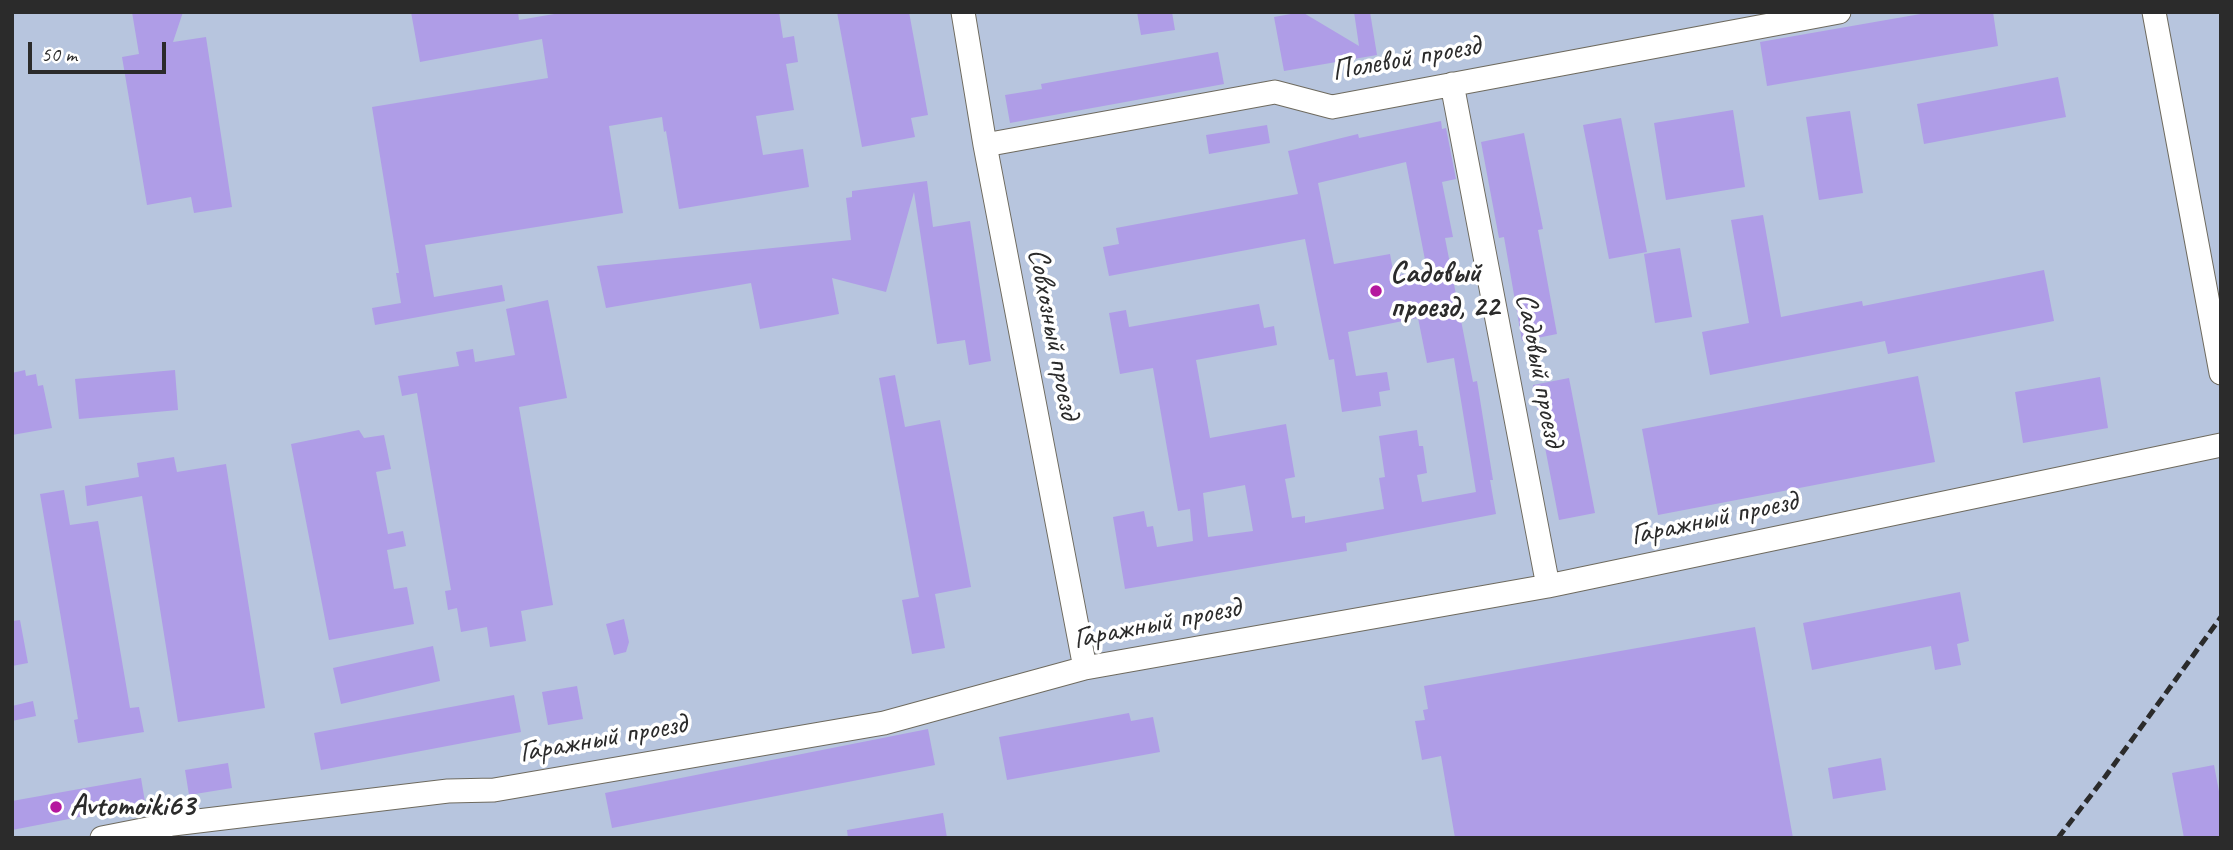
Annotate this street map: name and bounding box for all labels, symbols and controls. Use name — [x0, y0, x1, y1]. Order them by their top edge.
scale bar — [32, 28, 170, 72]
street label: Полевой проезд — [1329, 28, 1483, 90]
text: 50 m — [41, 41, 77, 67]
street label: Совхозный проезд — [1019, 246, 1087, 422]
place label: Садовый проезд, 22 — [1390, 256, 1499, 326]
marker: Садовый проезд, 22 — [1368, 283, 1384, 299]
street label: Садовый проезд — [1507, 290, 1571, 450]
street label: Гаражный проезд — [1627, 484, 1801, 554]
street label: Гаражный проезд — [1070, 590, 1244, 658]
street label: Гаражный проезд — [516, 707, 690, 771]
place label: Avtomoiki63 — [70, 789, 195, 825]
marker: Avtomoiki63 — [48, 799, 64, 815]

